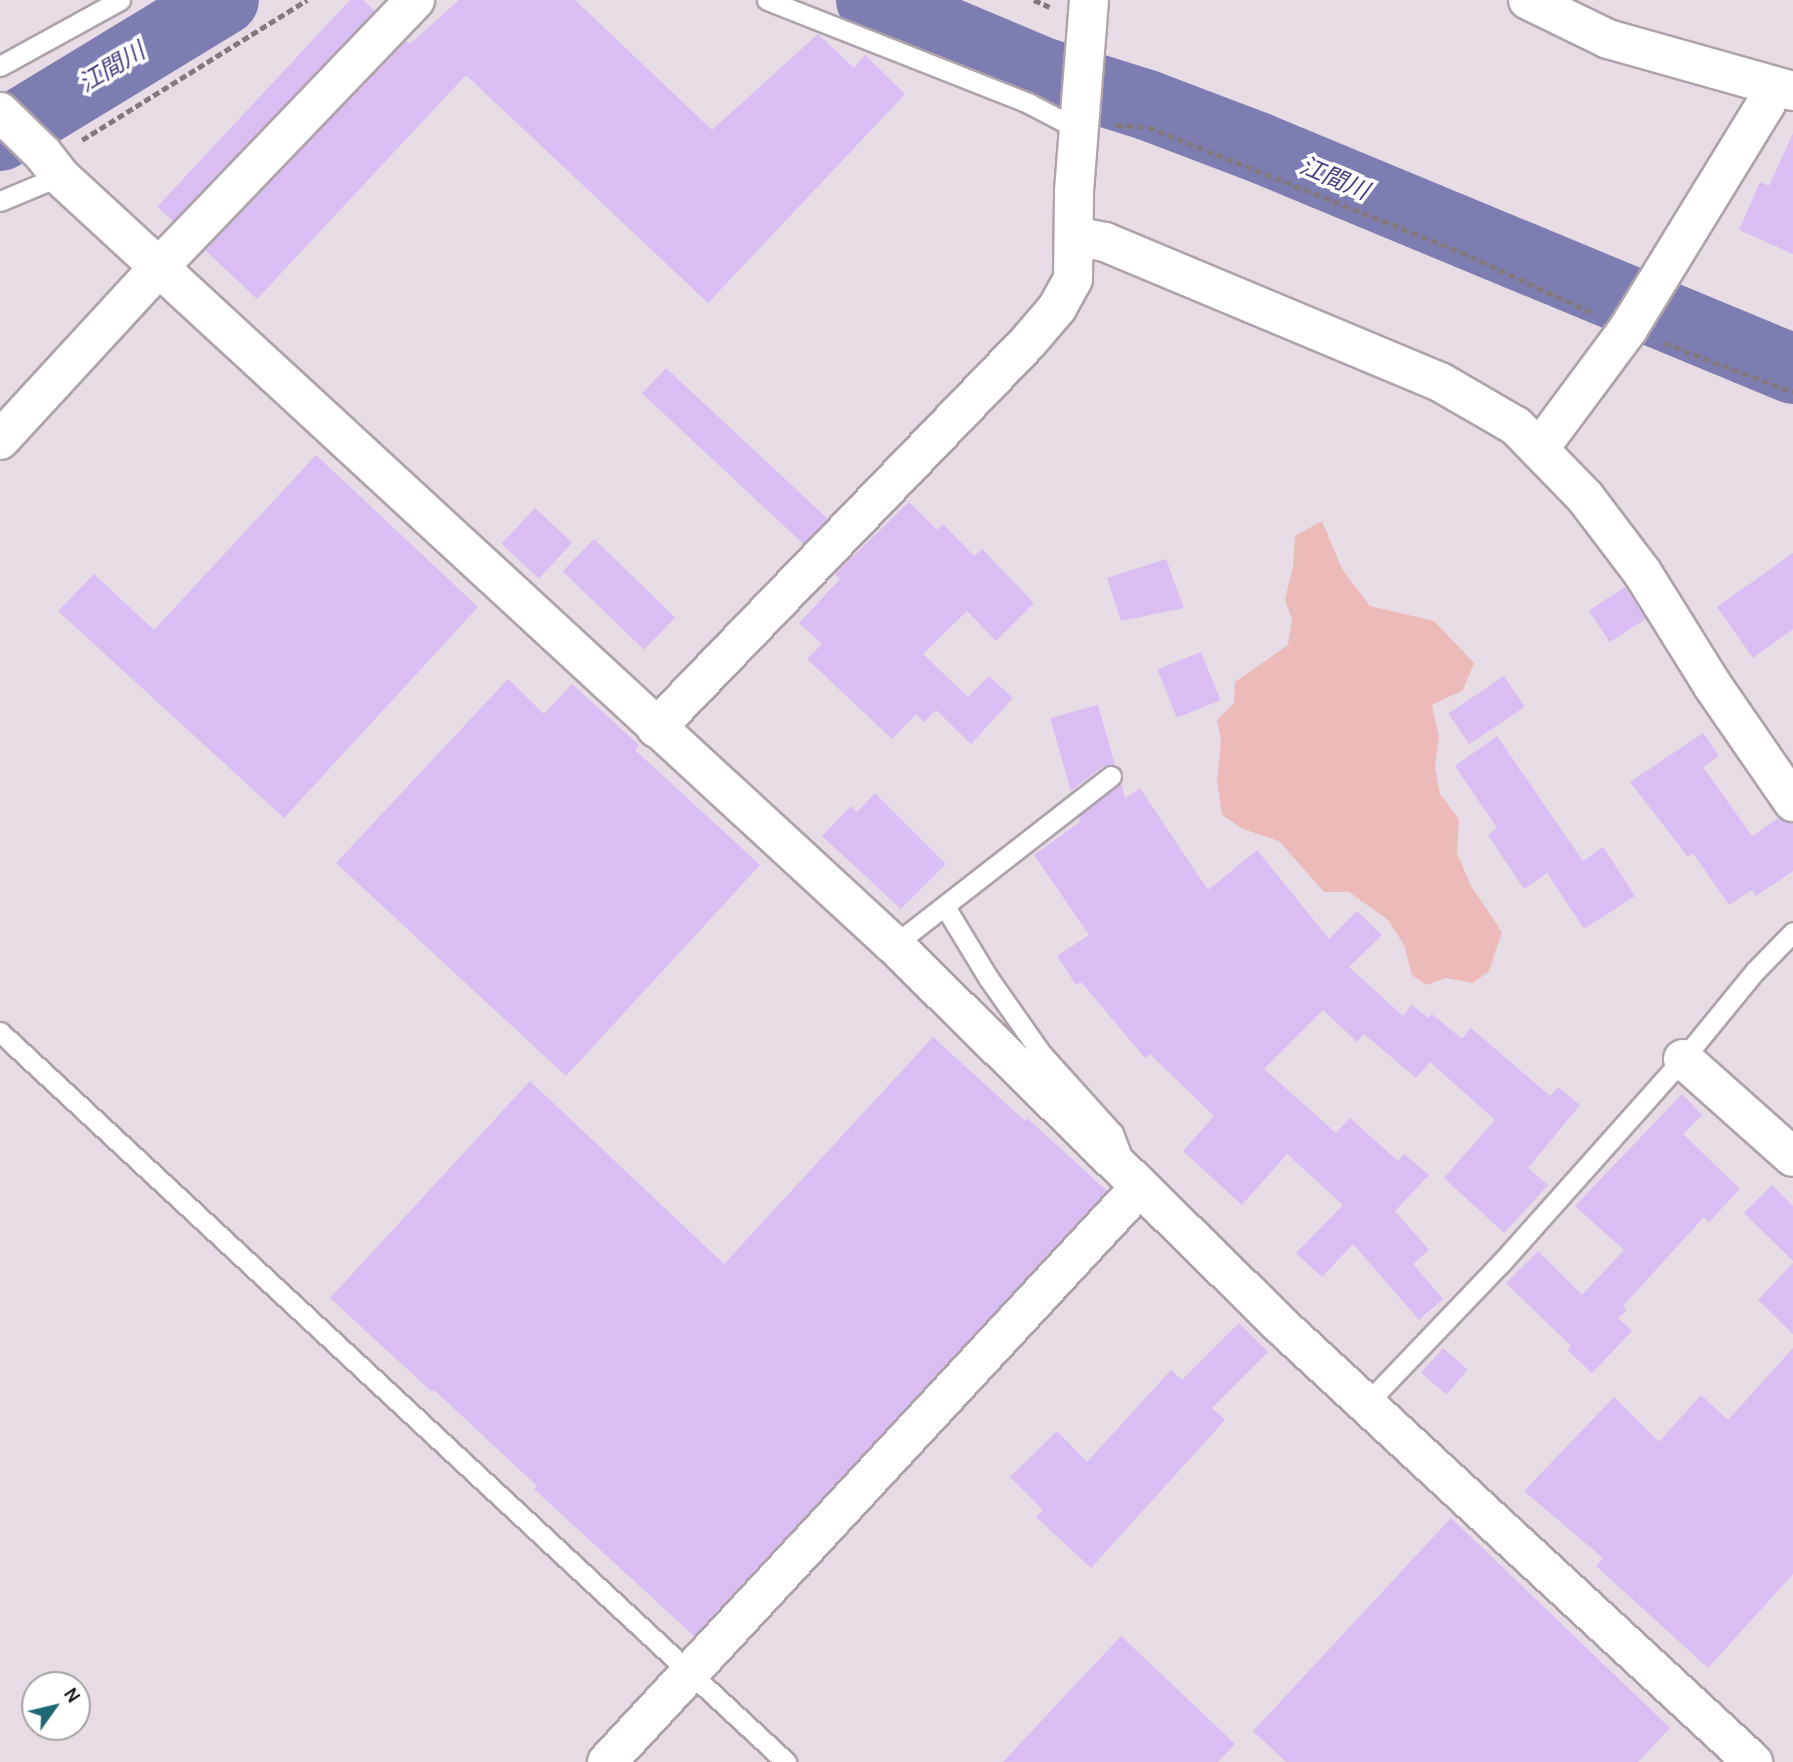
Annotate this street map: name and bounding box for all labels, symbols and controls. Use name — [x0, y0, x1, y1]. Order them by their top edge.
water label: 江間川 — [74, 37, 150, 99]
water label: 江間川 — [1295, 152, 1373, 206]
north arrow — [21, 1671, 91, 1741]
text: N — [59, 1684, 85, 1707]

